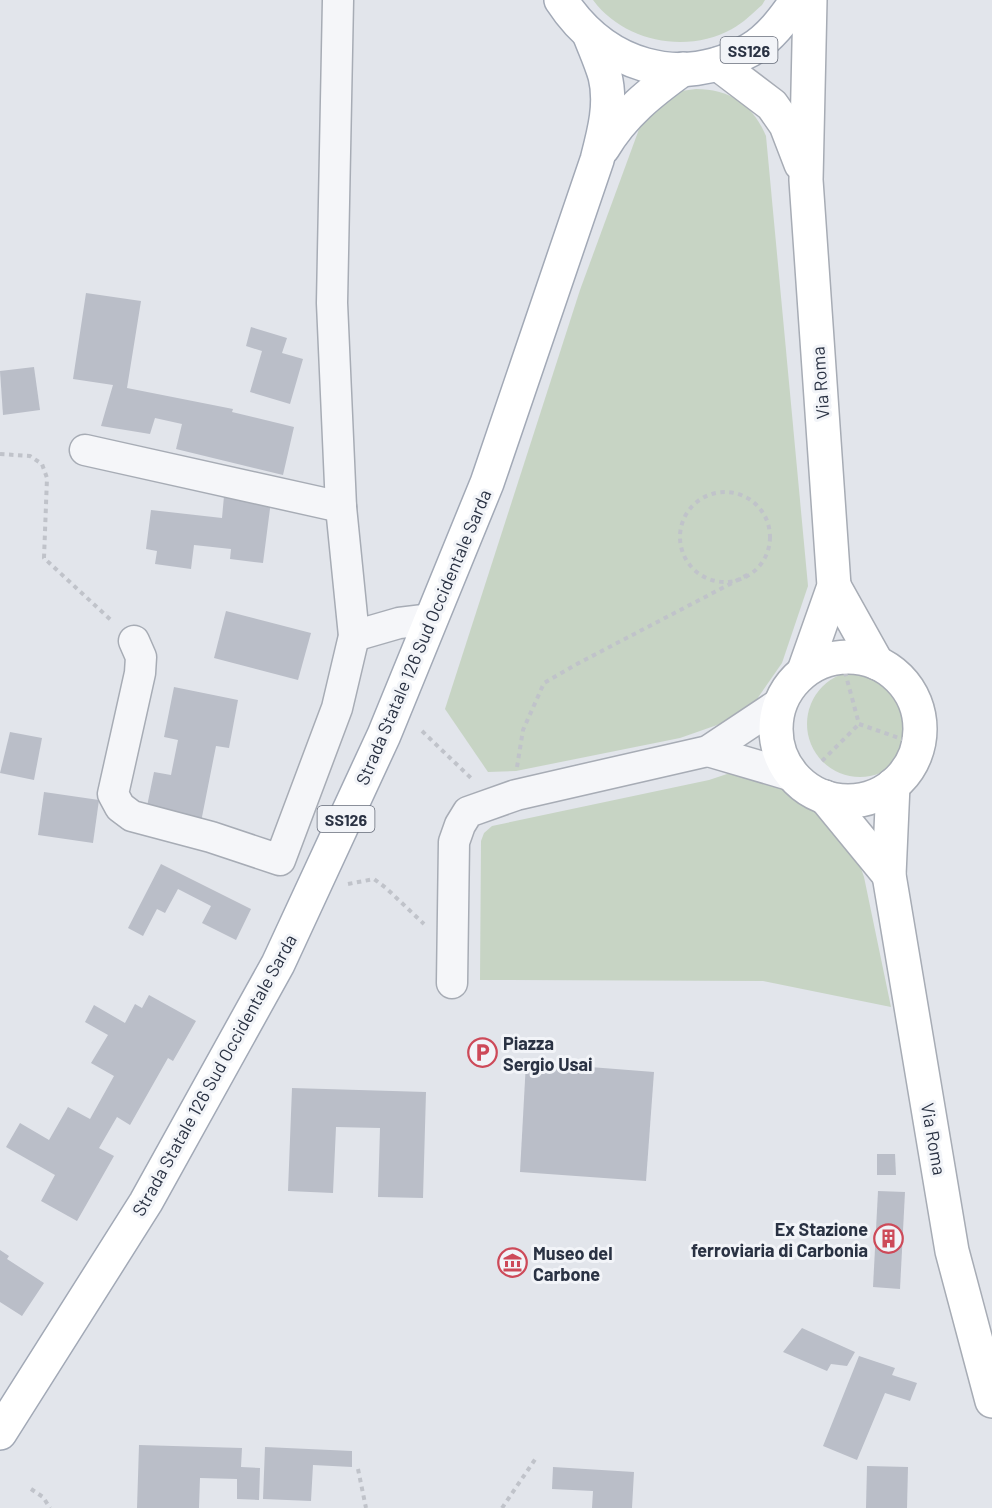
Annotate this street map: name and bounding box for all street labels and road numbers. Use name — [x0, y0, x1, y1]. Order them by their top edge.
road number: SS126 — [720, 37, 777, 63]
street label: Via Roma — [806, 346, 834, 420]
street label: Strada Statale 126 Sud Occidentale Sarda — [351, 486, 495, 788]
road number: SS126 — [318, 806, 374, 832]
street label: Strada Statale 126 Sud Occidentale Sarda — [127, 930, 301, 1220]
street label: Via Roma — [917, 1101, 951, 1177]

